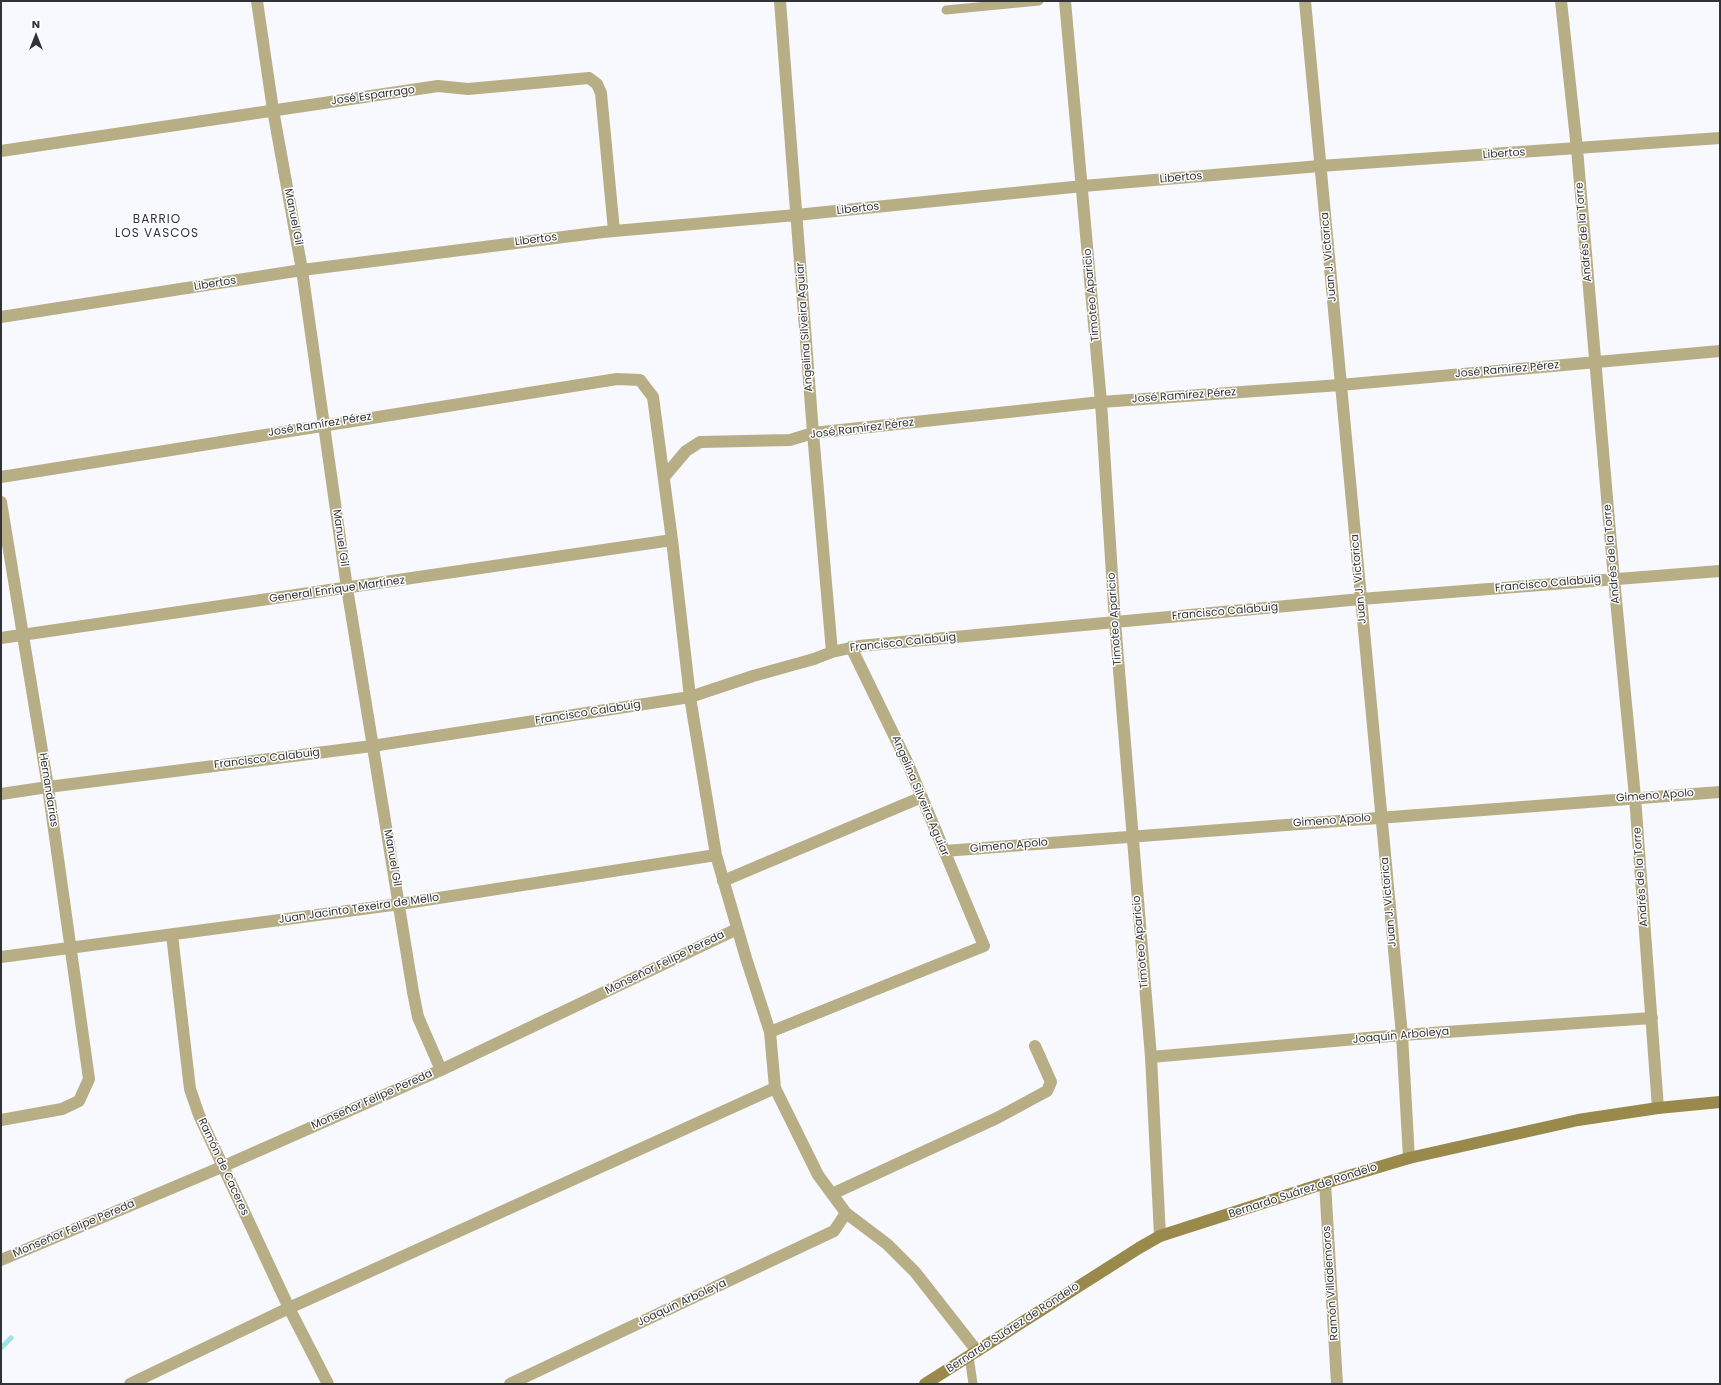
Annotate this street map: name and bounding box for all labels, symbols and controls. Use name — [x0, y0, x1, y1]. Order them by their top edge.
north arrow — [16, 16, 56, 56]
text: N — [32, 16, 40, 32]
street label: José Esparrago — [330, 84, 416, 108]
street label: Libertos — [1482, 146, 1526, 162]
street label: Libertos — [1159, 170, 1203, 186]
street label: Andrés de la Torre — [1573, 182, 1595, 282]
street label: Manuel Gil — [281, 188, 305, 246]
street label: Libertos — [836, 200, 880, 218]
street label: Juan J. Victorica — [1318, 212, 1340, 302]
district label: BARRIO LOS VASCOS — [115, 213, 199, 241]
street label: Libertos — [514, 231, 558, 249]
street label: Timoteo Aparicio — [1081, 248, 1103, 342]
street label: Angelina Silveira Aguiar — [794, 262, 816, 392]
street label: Libertos — [193, 274, 237, 294]
street label: José Ramírez Pérez — [1454, 359, 1560, 381]
street label: José Ramírez Pérez — [1131, 386, 1237, 406]
street label: José Ramírez Pérez — [267, 410, 373, 440]
street label: José Ramírez Pérez — [809, 416, 915, 442]
street label: Andrés de la Torre — [1601, 504, 1623, 604]
street label: Manuel Gil — [329, 509, 351, 567]
street label: Juan J. Victorica — [1348, 534, 1370, 624]
street label: Timoteo Aparicio — [1105, 572, 1125, 666]
street label: Francisco Calabuig — [1494, 573, 1602, 595]
street label: General Enrique Martínez — [268, 574, 406, 606]
street label: Francisco Calabuig — [1171, 601, 1279, 623]
street label: Francisco Calabuig — [849, 631, 957, 655]
street label: Francisco Calabuig — [534, 698, 642, 728]
street label: Angelina Silveira Aguiar — [889, 734, 951, 858]
street label: Francisco Calabuig — [213, 746, 321, 772]
street label: Hernandarias — [36, 752, 60, 828]
street label: Gimeno Apolo — [1616, 787, 1694, 805]
street label: Gimeno Apolo — [1293, 812, 1371, 830]
street label: Andrés de la Torre — [1631, 827, 1651, 927]
street label: Manuel Gil — [381, 829, 403, 887]
street label: Gimeno Apolo — [970, 836, 1048, 856]
street label: Juan J. Victorica — [1378, 857, 1400, 947]
street label: Juan Jacinto Texeira de Mello — [278, 891, 440, 927]
street label: Timoteo Aparicio — [1130, 895, 1152, 989]
street label: Monseñor Felipe Pereda — [603, 928, 727, 998]
street label: Joaquín Arboleya — [1352, 1025, 1450, 1047]
street label: Monseñor Felipe Pereda — [309, 1067, 435, 1133]
street label: Ramón de Caceres — [195, 1116, 251, 1218]
street label: Bernardo Suárez de Rondelo — [1227, 1161, 1379, 1221]
street label: Monseñor Felipe Pereda — [11, 1197, 137, 1261]
street label: Ramón Villademoros — [1320, 1225, 1342, 1341]
street label: Joaquín Arboleya — [635, 1277, 729, 1329]
street label: Bernardo Suárez de Rondelo — [944, 1280, 1082, 1376]

